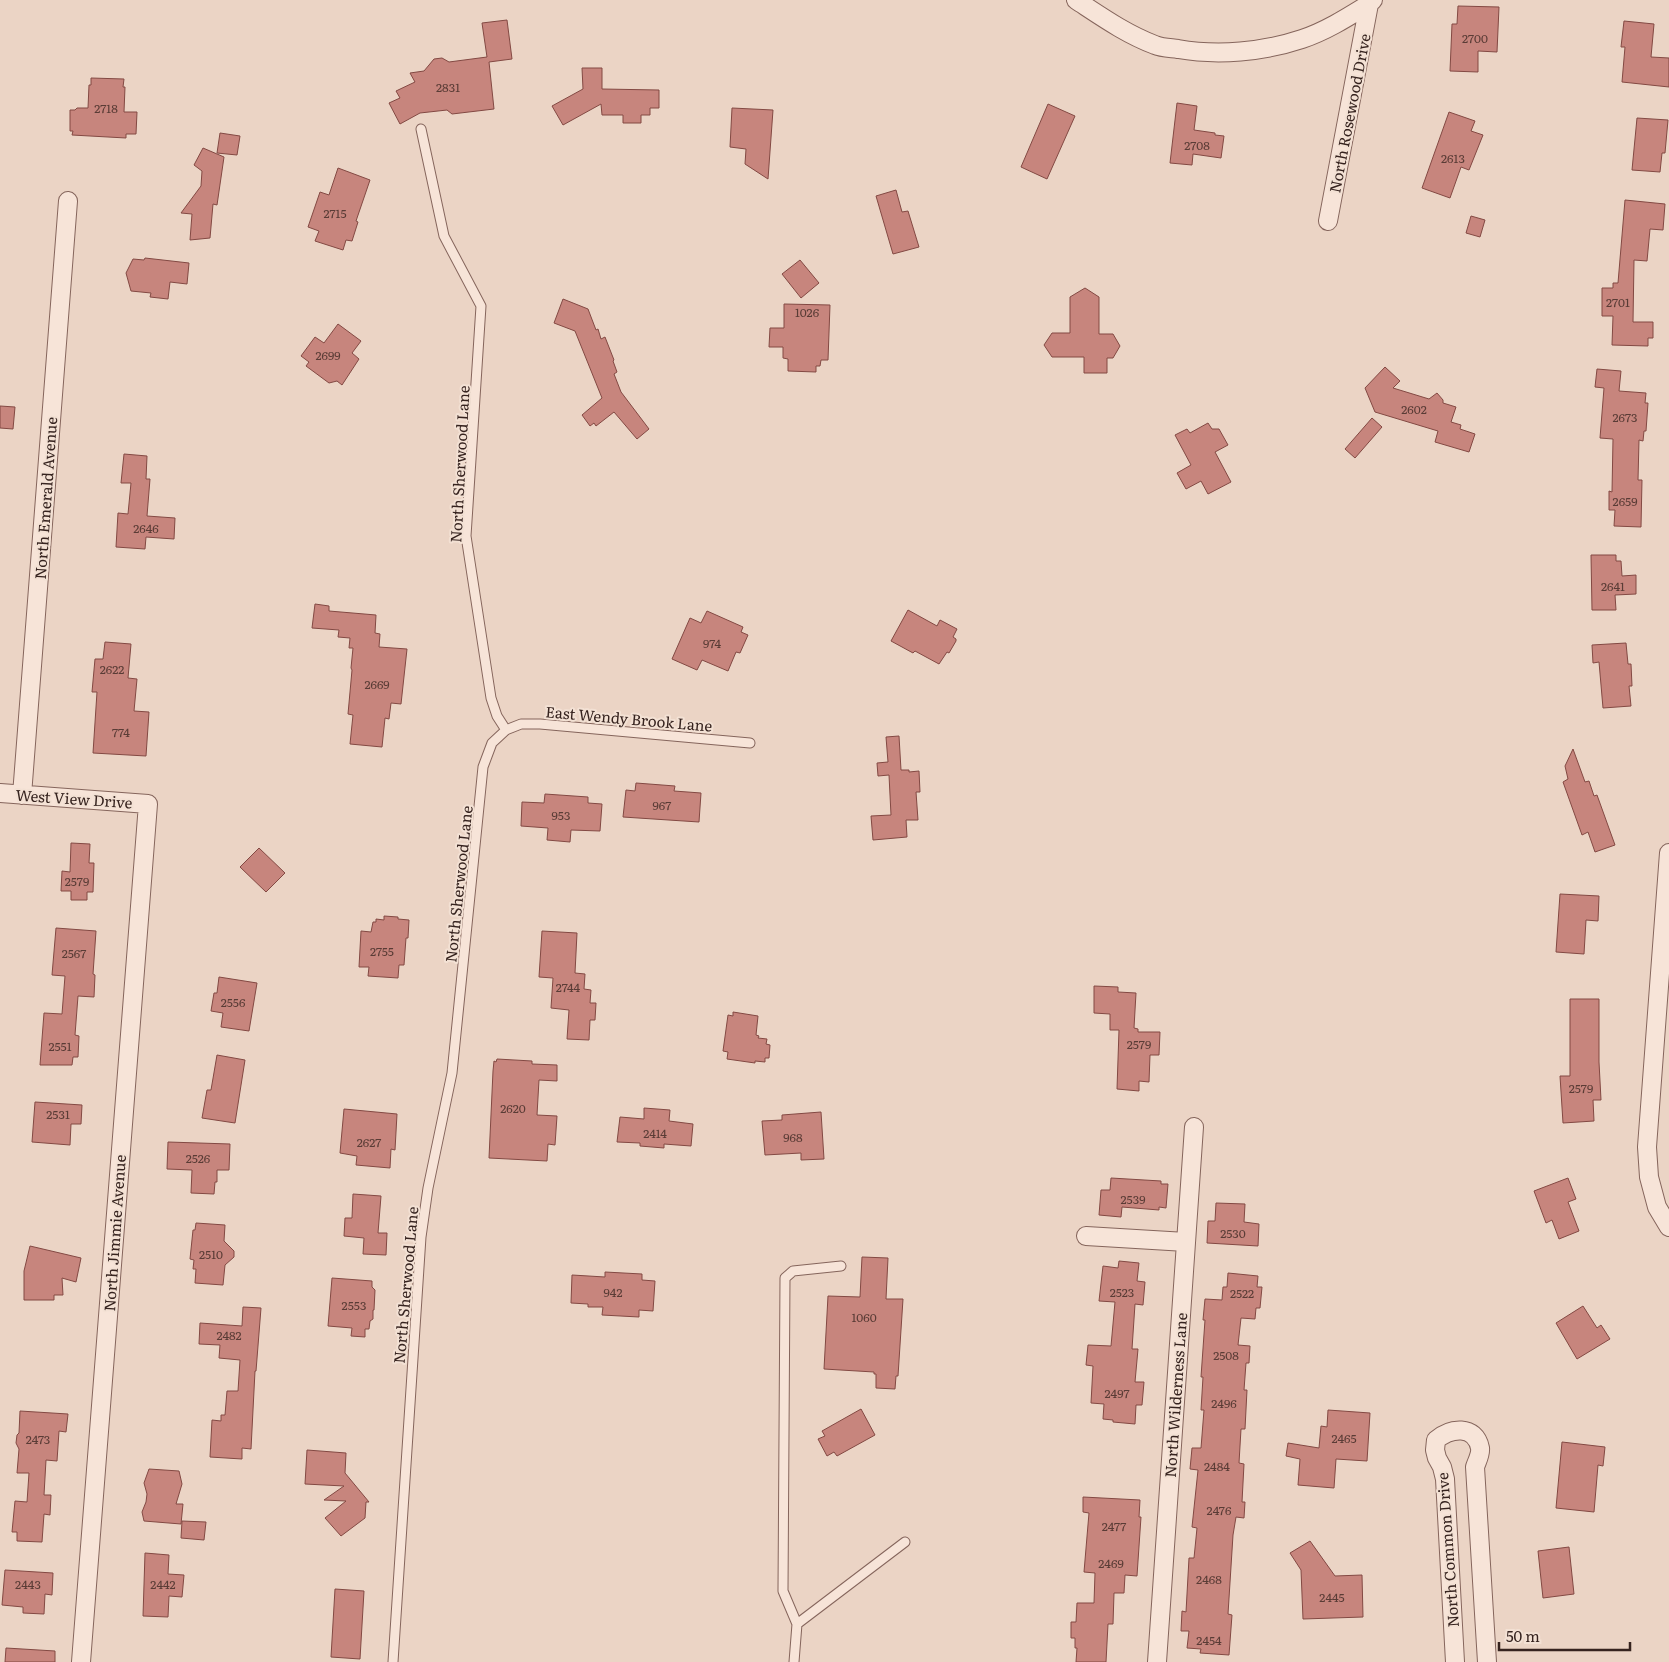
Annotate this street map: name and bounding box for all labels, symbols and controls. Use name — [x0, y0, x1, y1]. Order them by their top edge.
house number: 2700 — [1462, 29, 1488, 47]
street label: North Rosewood Drive — [1322, 31, 1376, 195]
house number: 2831 — [436, 78, 460, 96]
house number: 2718 — [94, 99, 118, 117]
house number: 2708 — [1184, 136, 1210, 154]
house number: 2613 — [1441, 149, 1465, 167]
house number: 2715 — [323, 204, 347, 222]
house number: 2701 — [1606, 293, 1630, 311]
house number: 1026 — [795, 303, 820, 321]
house number: 2699 — [315, 346, 341, 364]
street label: North Sherwood Lane — [443, 384, 475, 543]
house number: 2602 — [1401, 400, 1427, 418]
house number: 2673 — [1613, 408, 1638, 426]
street label: North Emerald Avenue — [28, 416, 62, 580]
house number: 2659 — [1613, 492, 1637, 510]
house number: 2646 — [133, 519, 159, 537]
house number: 2641 — [1601, 577, 1625, 595]
house number: 974 — [703, 634, 721, 652]
house number: 2622 — [100, 660, 124, 678]
house number: 2669 — [364, 675, 390, 693]
street label: East Wendy Brook Lane — [545, 699, 714, 737]
house number: 774 — [112, 723, 130, 741]
street label: West View Drive — [15, 782, 133, 814]
house number: 967 — [653, 796, 671, 814]
street label: North Sherwood Lane — [438, 804, 478, 964]
house number: 953 — [552, 806, 570, 824]
house number: 2579 — [65, 872, 89, 890]
house number: 2755 — [370, 942, 394, 960]
house number: 2567 — [62, 944, 86, 962]
house number: 2744 — [556, 978, 581, 996]
house number: 2556 — [221, 993, 246, 1011]
house number: 2579 — [1127, 1035, 1151, 1053]
house number: 2551 — [48, 1037, 72, 1055]
house number: 2579 — [1569, 1079, 1593, 1097]
house number: 2620 — [500, 1099, 526, 1117]
house number: 2531 — [46, 1105, 70, 1123]
house number: 2414 — [643, 1124, 667, 1142]
house number: 968 — [783, 1128, 803, 1146]
house number: 2627 — [357, 1133, 381, 1151]
house number: 2526 — [186, 1149, 211, 1167]
street label: North Jimmie Avenue — [97, 1154, 131, 1312]
house number: 2539 — [1121, 1190, 1145, 1208]
street label: North Sherwood Lane — [387, 1205, 423, 1364]
house number: 2530 — [1220, 1224, 1246, 1242]
house number: 2510 — [199, 1245, 223, 1263]
house number: 942 — [604, 1283, 622, 1301]
house number: 2523 — [1110, 1283, 1134, 1301]
house number: 2522 — [1230, 1284, 1254, 1302]
house number: 2553 — [342, 1296, 366, 1314]
house number: 1060 — [851, 1308, 877, 1326]
street label: North Wilderness Lane — [1158, 1312, 1192, 1478]
house number: 2482 — [216, 1326, 242, 1344]
house number: 2508 — [1213, 1346, 1239, 1364]
house number: 2497 — [1105, 1384, 1129, 1402]
house number: 2496 — [1211, 1394, 1237, 1412]
house number: 2465 — [1331, 1429, 1357, 1447]
house number: 2473 — [26, 1430, 50, 1448]
house number: 2484 — [1204, 1457, 1230, 1475]
street label: North Common Drive — [1430, 1471, 1464, 1628]
house number: 2476 — [1207, 1501, 1232, 1519]
house number: 2477 — [1102, 1517, 1126, 1535]
house number: 2469 — [1098, 1554, 1124, 1572]
house number: 2468 — [1196, 1570, 1222, 1588]
house number: 2443 — [15, 1575, 41, 1593]
house number: 2442 — [150, 1575, 176, 1593]
house number: 2445 — [1319, 1588, 1345, 1606]
scale bar — [1499, 1620, 1630, 1652]
text: 50 m — [1506, 1624, 1540, 1647]
house number: 2454 — [1196, 1631, 1222, 1649]

